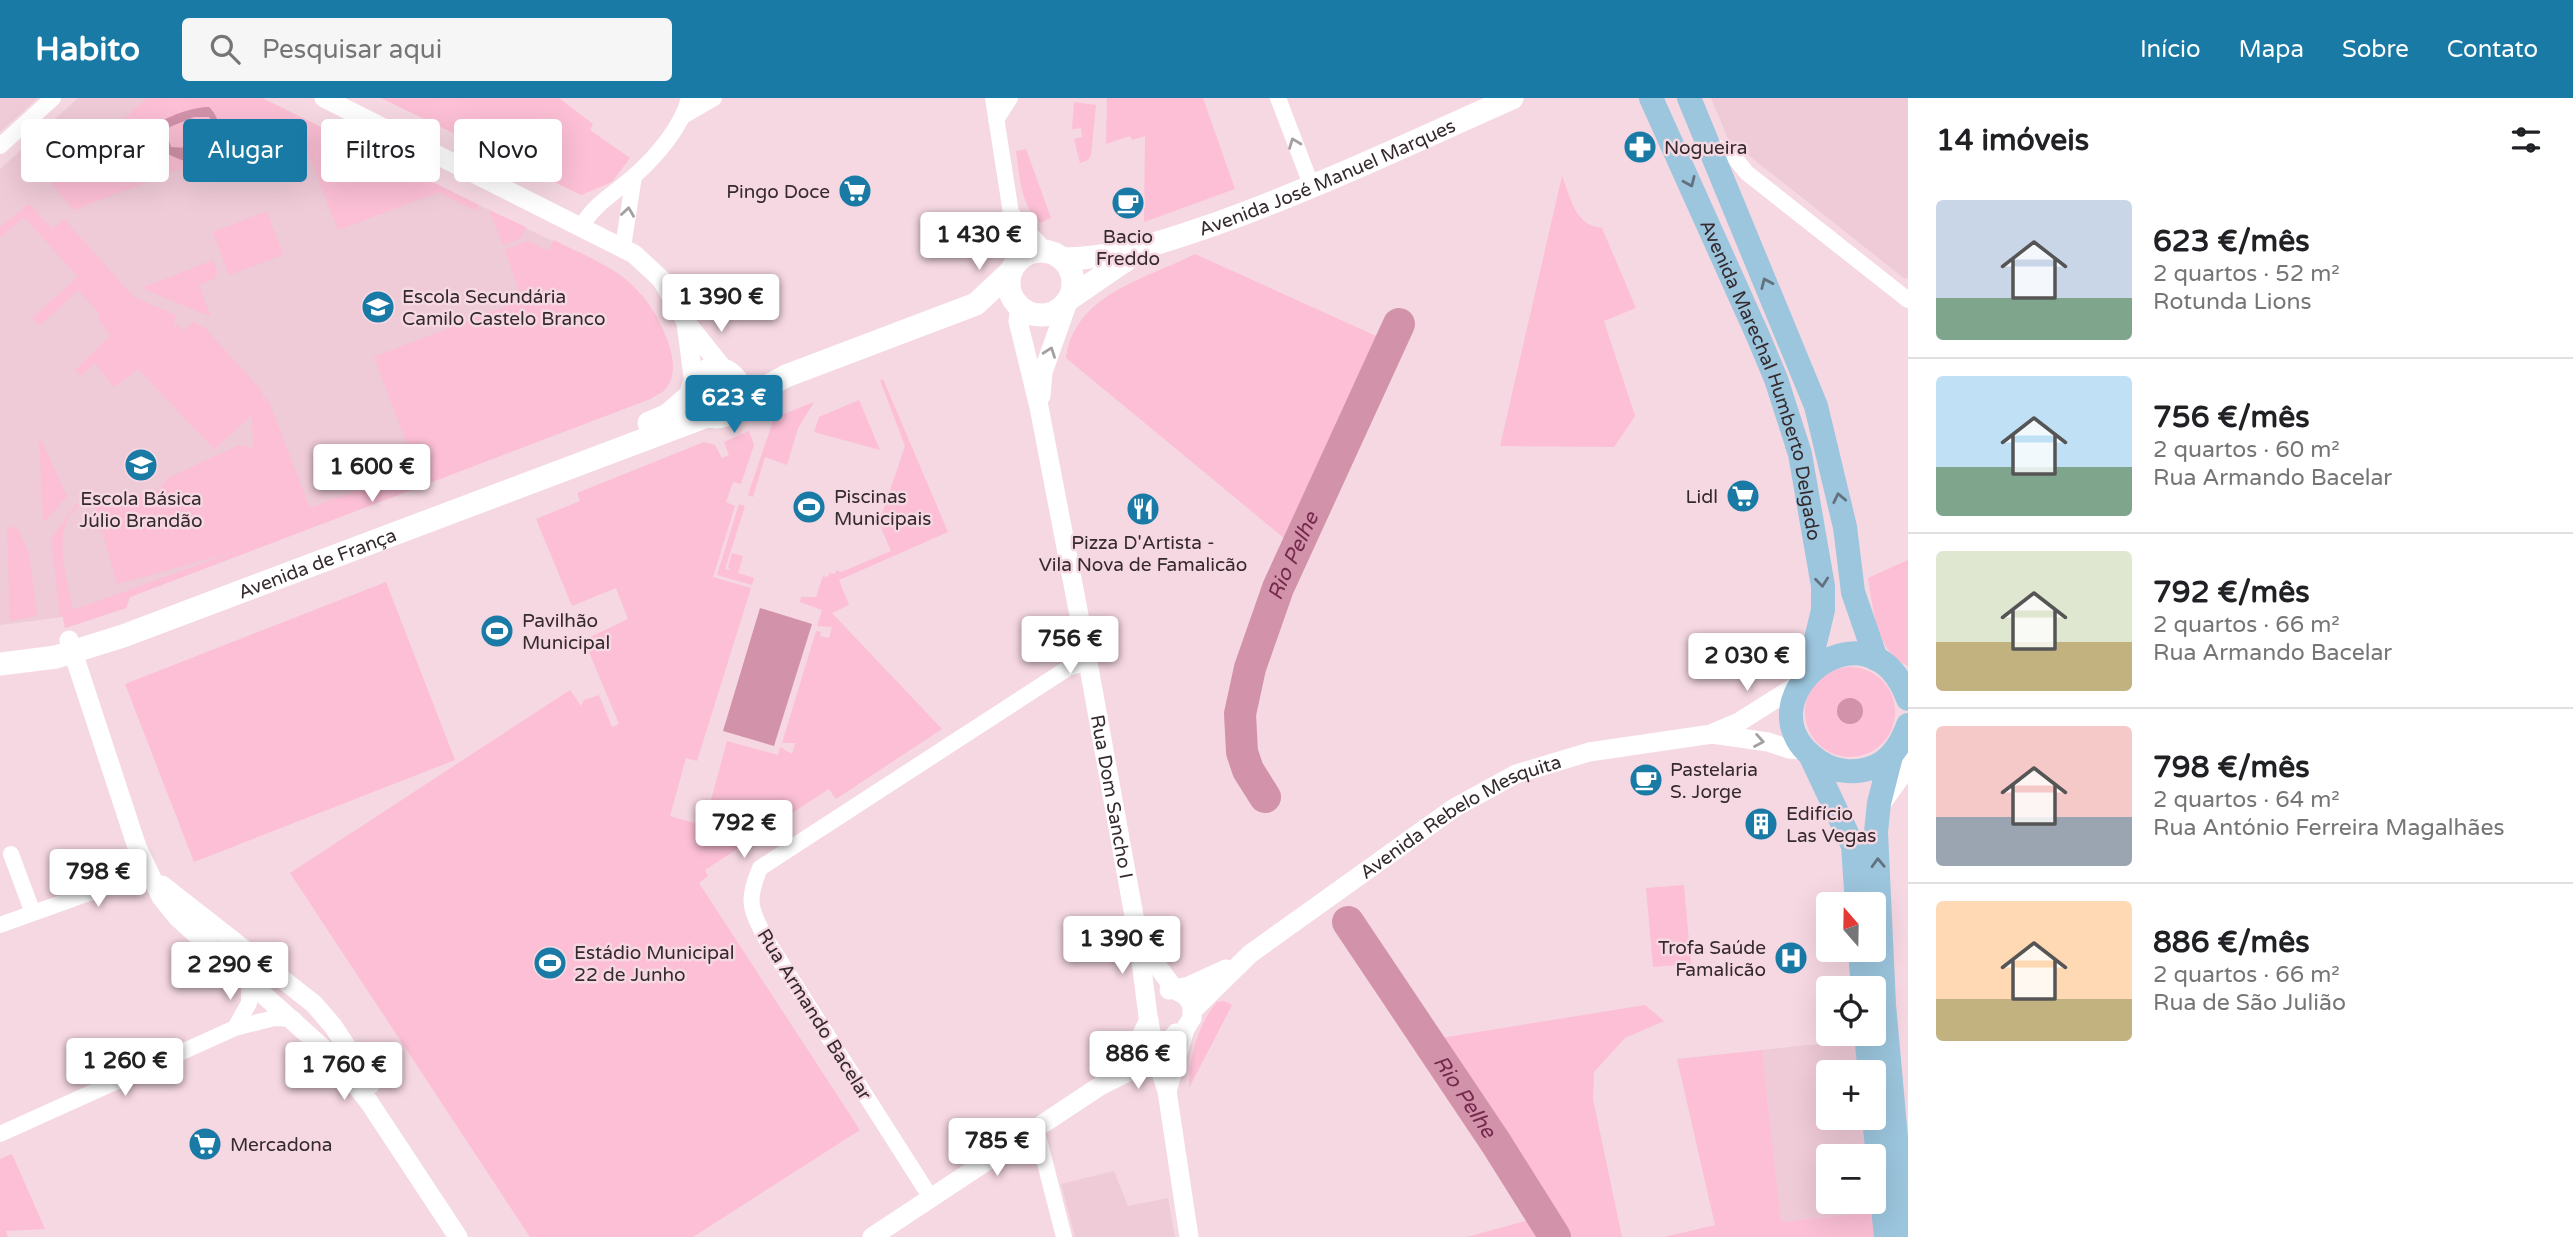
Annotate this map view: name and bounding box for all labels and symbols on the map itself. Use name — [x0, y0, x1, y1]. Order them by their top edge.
street label: Avenida José Manuel Marques — [1196, 115, 1459, 241]
pharmacy icon: Nogueira — [1621, 128, 1659, 166]
one-way arrow — [1288, 137, 1302, 149]
place label: Nogueira — [1664, 137, 1748, 159]
supermarket icon: Pingo Doce — [836, 172, 874, 210]
one-way arrow — [1682, 175, 1696, 187]
place label: Pingo Doce — [726, 181, 830, 203]
cafe icon: Bacio Freddo — [1109, 184, 1147, 222]
one-way arrow — [620, 206, 635, 218]
pin: 1 430 € — [914, 212, 1044, 272]
street label: Avenida Marechal Humberto Delgado — [1695, 216, 1825, 542]
place label: Bacio Freddo — [1096, 226, 1160, 270]
pin: 1 390 € — [656, 274, 786, 334]
one-way arrow — [1760, 278, 1774, 290]
place label: Escola Secundária Camilo Castelo Branco — [402, 286, 605, 330]
school or university icon: Escola Secundária Camilo Castelo Branco — [359, 288, 397, 326]
one-way arrow — [1042, 347, 1056, 359]
pin: 623 € — [685, 376, 783, 435]
pin: 1 600 € — [307, 444, 437, 504]
school or university icon: Escola Básica Júlio Brandão — [122, 446, 160, 484]
supermarket icon: Lidl — [1724, 477, 1762, 515]
place label: Piscinas Municipais — [834, 486, 931, 530]
place label: Lidl — [1686, 486, 1718, 508]
place label: Escola Básica Júlio Brandão — [79, 488, 203, 532]
sports icon: Piscinas Municipais — [790, 488, 828, 526]
restaurant icon: Pizza D'Artista - Vila Nova de Famalicão — [1124, 490, 1162, 528]
one-way arrow — [1832, 492, 1847, 504]
water label: Rio Pelhe — [1263, 507, 1325, 603]
street label: Avenida de França — [235, 524, 400, 604]
place label: Pizza D'Artista - Vila Nova de Famalicão — [1039, 532, 1247, 576]
one-way arrow — [1814, 576, 1829, 588]
place label: Pavilhão Municipal — [522, 610, 610, 654]
sports icon: Pavilhão Municipal — [478, 612, 516, 650]
pin: 756 € — [1021, 616, 1119, 676]
pin: 2 030 € — [1682, 634, 1812, 693]
street label: Rua Dom Sancho I — [1086, 713, 1137, 880]
one-way arrow — [1753, 733, 1765, 748]
street label: Avenida Rebelo Mesquita — [1356, 751, 1564, 884]
place label: Pastelaria S. Jorge — [1670, 759, 1758, 803]
cafe icon: Pastelaria S. Jorge — [1627, 761, 1665, 799]
pin: 792 € — [695, 800, 793, 860]
place label: Edifício Las Vegas — [1786, 803, 1876, 847]
building icon: Edifício Las Vegas — [1742, 805, 1780, 843]
pin: 798 € — [49, 850, 147, 909]
one-way arrow — [1870, 858, 1885, 869]
north arrow — [1816, 892, 1886, 962]
pin: 1 390 € — [1057, 916, 1187, 976]
street label: Rua Armando Bacelar — [752, 925, 876, 1105]
place label: Trofa Saúde Famalicão — [1658, 937, 1766, 981]
hospital icon: Trofa Saúde Famalicão — [1772, 939, 1810, 977]
pin: 2 290 € — [165, 942, 295, 1002]
place label: Estádio Municipal 22 de Junho — [574, 942, 734, 986]
sports icon: Estádio Municipal 22 de Junho — [531, 944, 569, 982]
pin: 886 € — [1089, 1032, 1187, 1091]
pin: 1 260 € — [60, 1038, 190, 1098]
pin: 1 760 € — [279, 1042, 409, 1102]
water label: Rio Pelhe — [1428, 1051, 1502, 1144]
pin: 785 € — [948, 1118, 1046, 1178]
supermarket icon: Mercadona — [186, 1125, 224, 1163]
place label: Mercadona — [230, 1134, 332, 1156]

